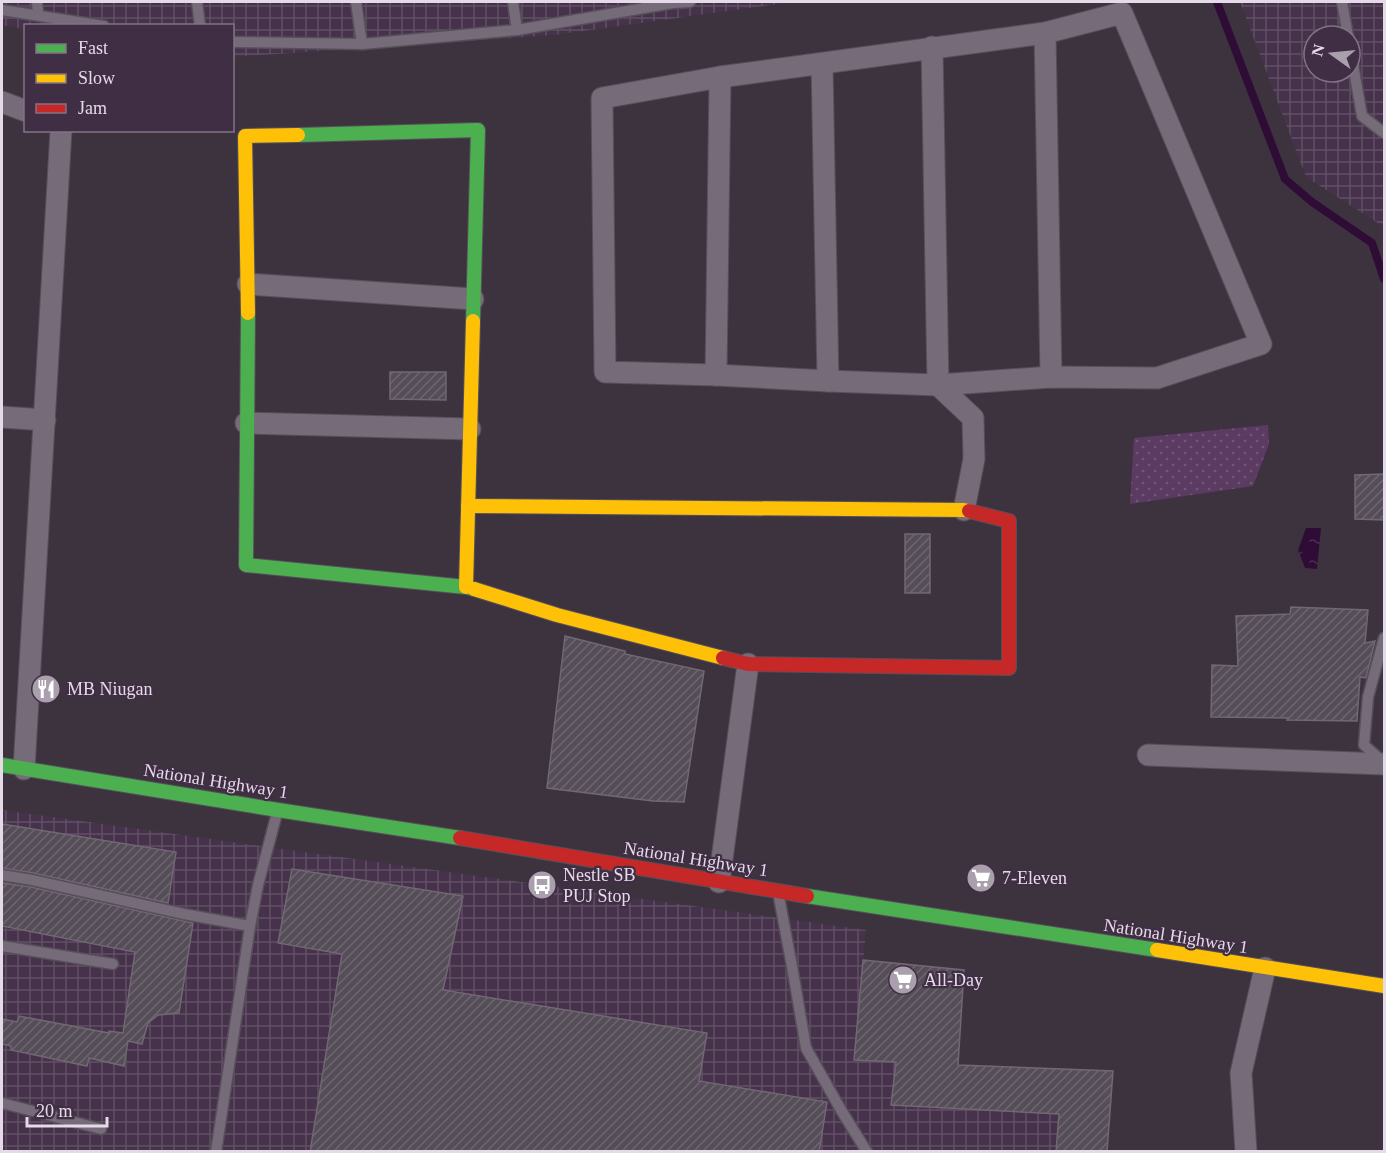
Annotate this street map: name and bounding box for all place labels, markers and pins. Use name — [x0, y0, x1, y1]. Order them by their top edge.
restaurant icon: MB Niugan — [30, 673, 62, 705]
place label: MB Niugan — [67, 679, 153, 699]
supermarket icon: 7-Eleven — [965, 862, 997, 894]
place label: Nestle SB PUJ Stop — [563, 865, 636, 906]
place label: 7-Eleven — [1002, 868, 1067, 888]
bus stop icon: Nestle SB PUJ Stop — [526, 869, 558, 901]
supermarket icon: All-Day — [887, 964, 919, 996]
place label: All-Day — [924, 970, 983, 990]

